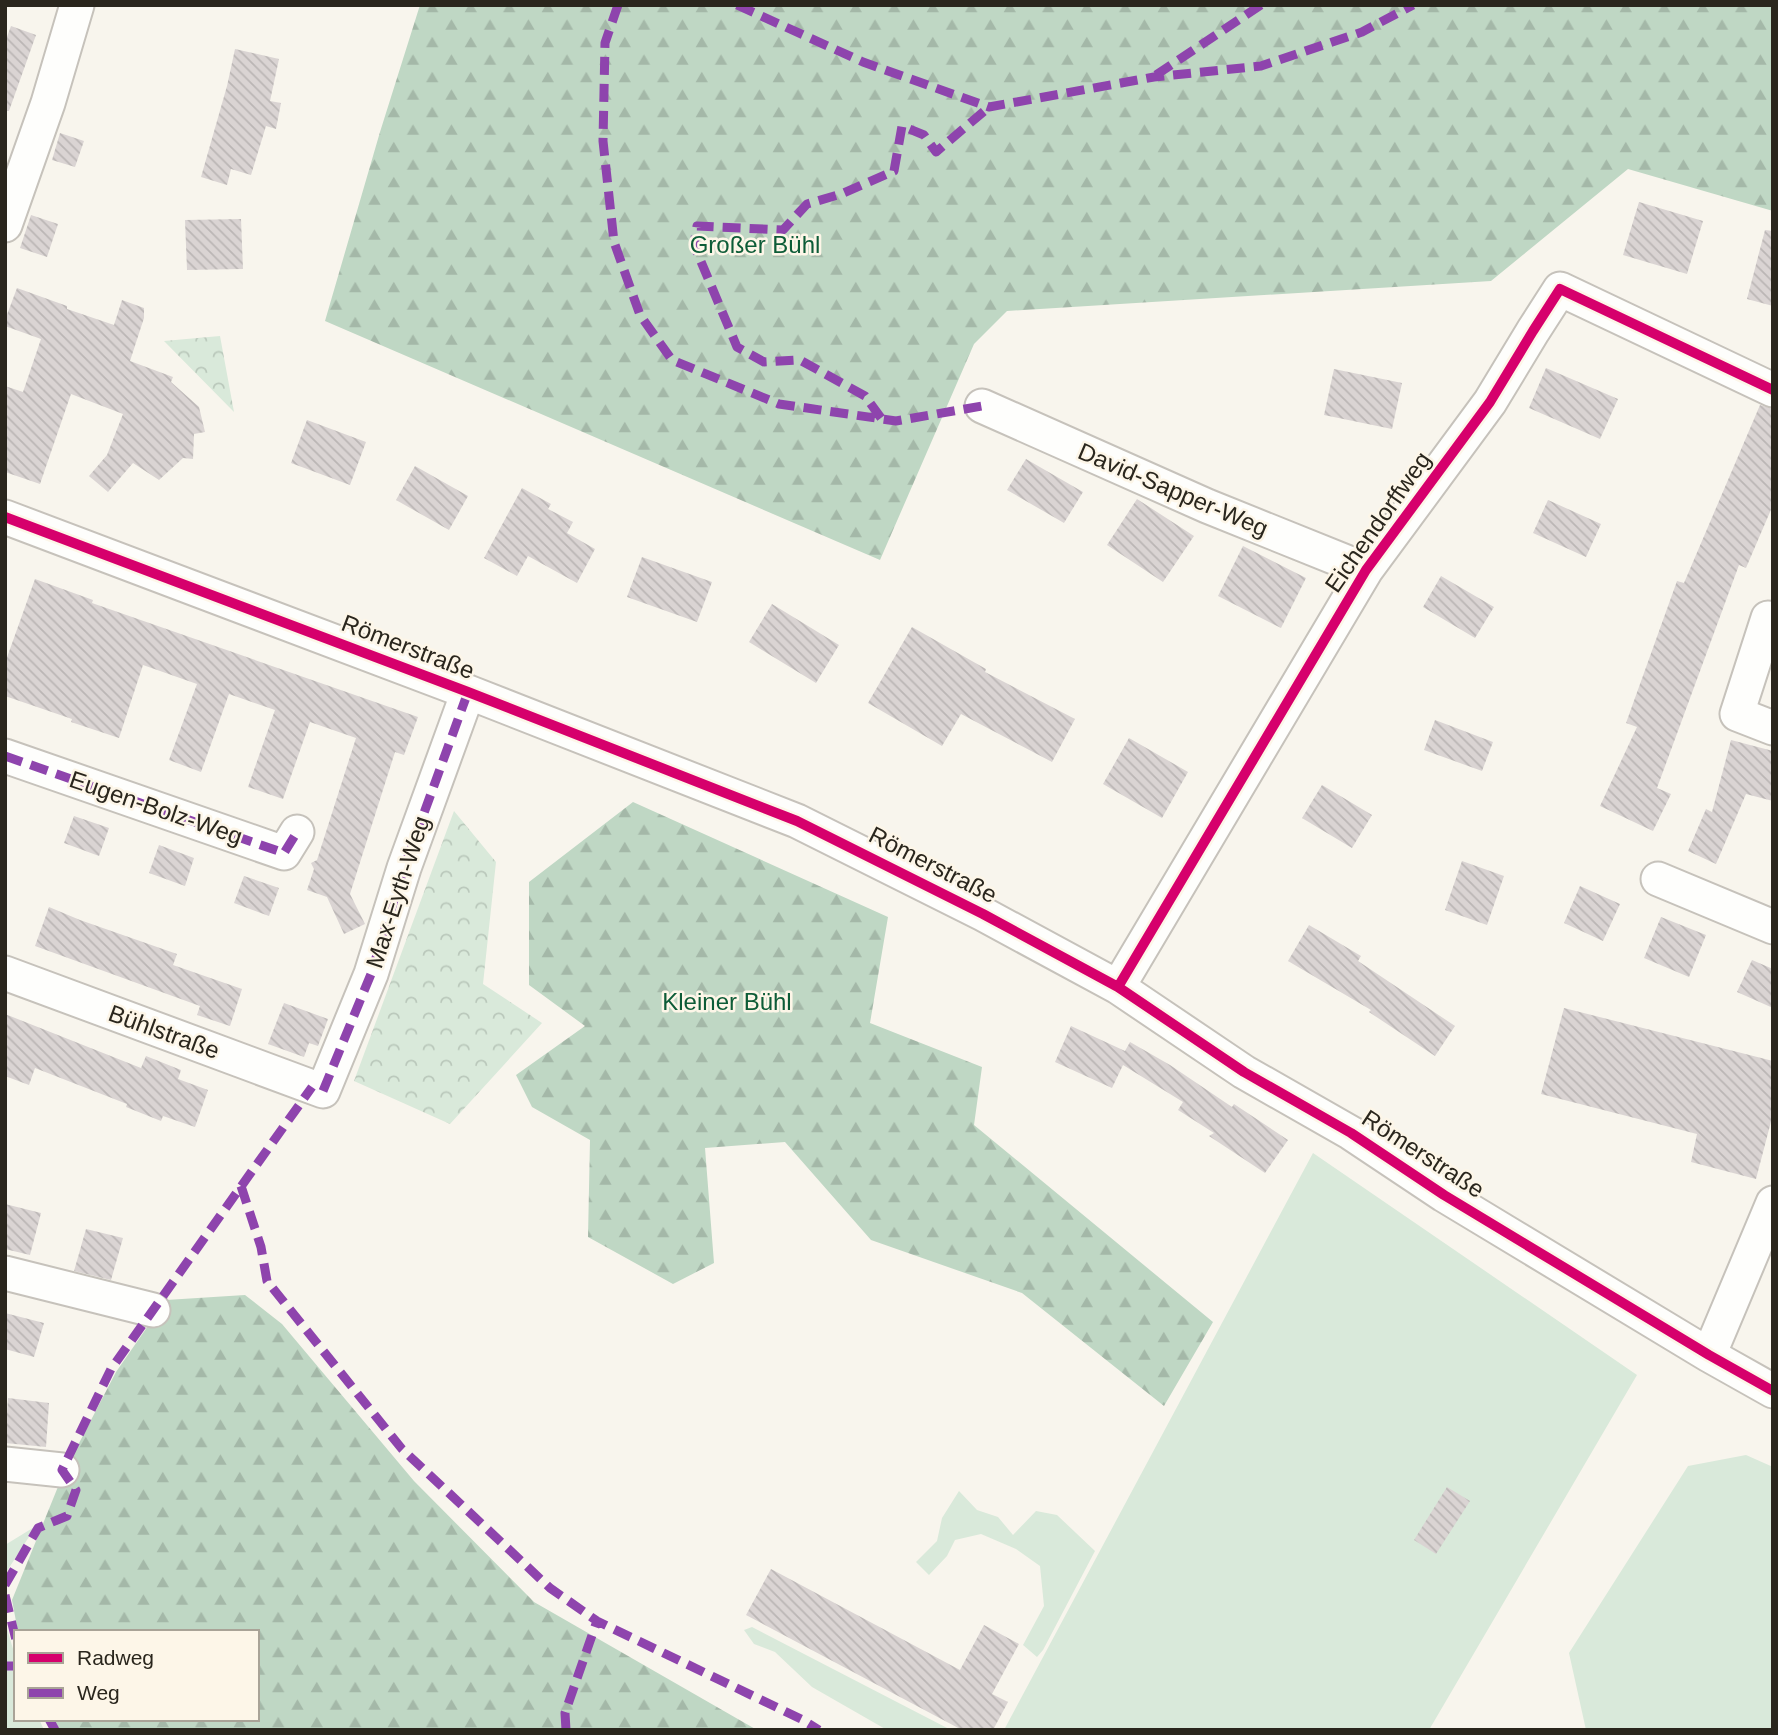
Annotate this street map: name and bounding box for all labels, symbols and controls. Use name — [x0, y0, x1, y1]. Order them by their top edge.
park label: Großer Bühl — [690, 231, 820, 258]
street label: David-Sapper-Weg — [1074, 437, 1272, 542]
street label: Eichendorffweg — [1319, 446, 1436, 597]
street label: Römerstraße — [338, 609, 478, 684]
street label: Eugen-Bolz-Weg — [66, 765, 246, 850]
street label: Max-Eyth-Weg — [360, 812, 435, 971]
street label: Römerstraße — [865, 821, 1002, 908]
park label: Kleiner Bühl — [662, 988, 792, 1015]
street label: Bühlstraße — [105, 999, 223, 1064]
street label: Römerstraße — [1357, 1104, 1489, 1203]
legend — [14, 1630, 259, 1721]
text: Radweg — [77, 1646, 154, 1669]
text: Weg — [77, 1681, 120, 1704]

